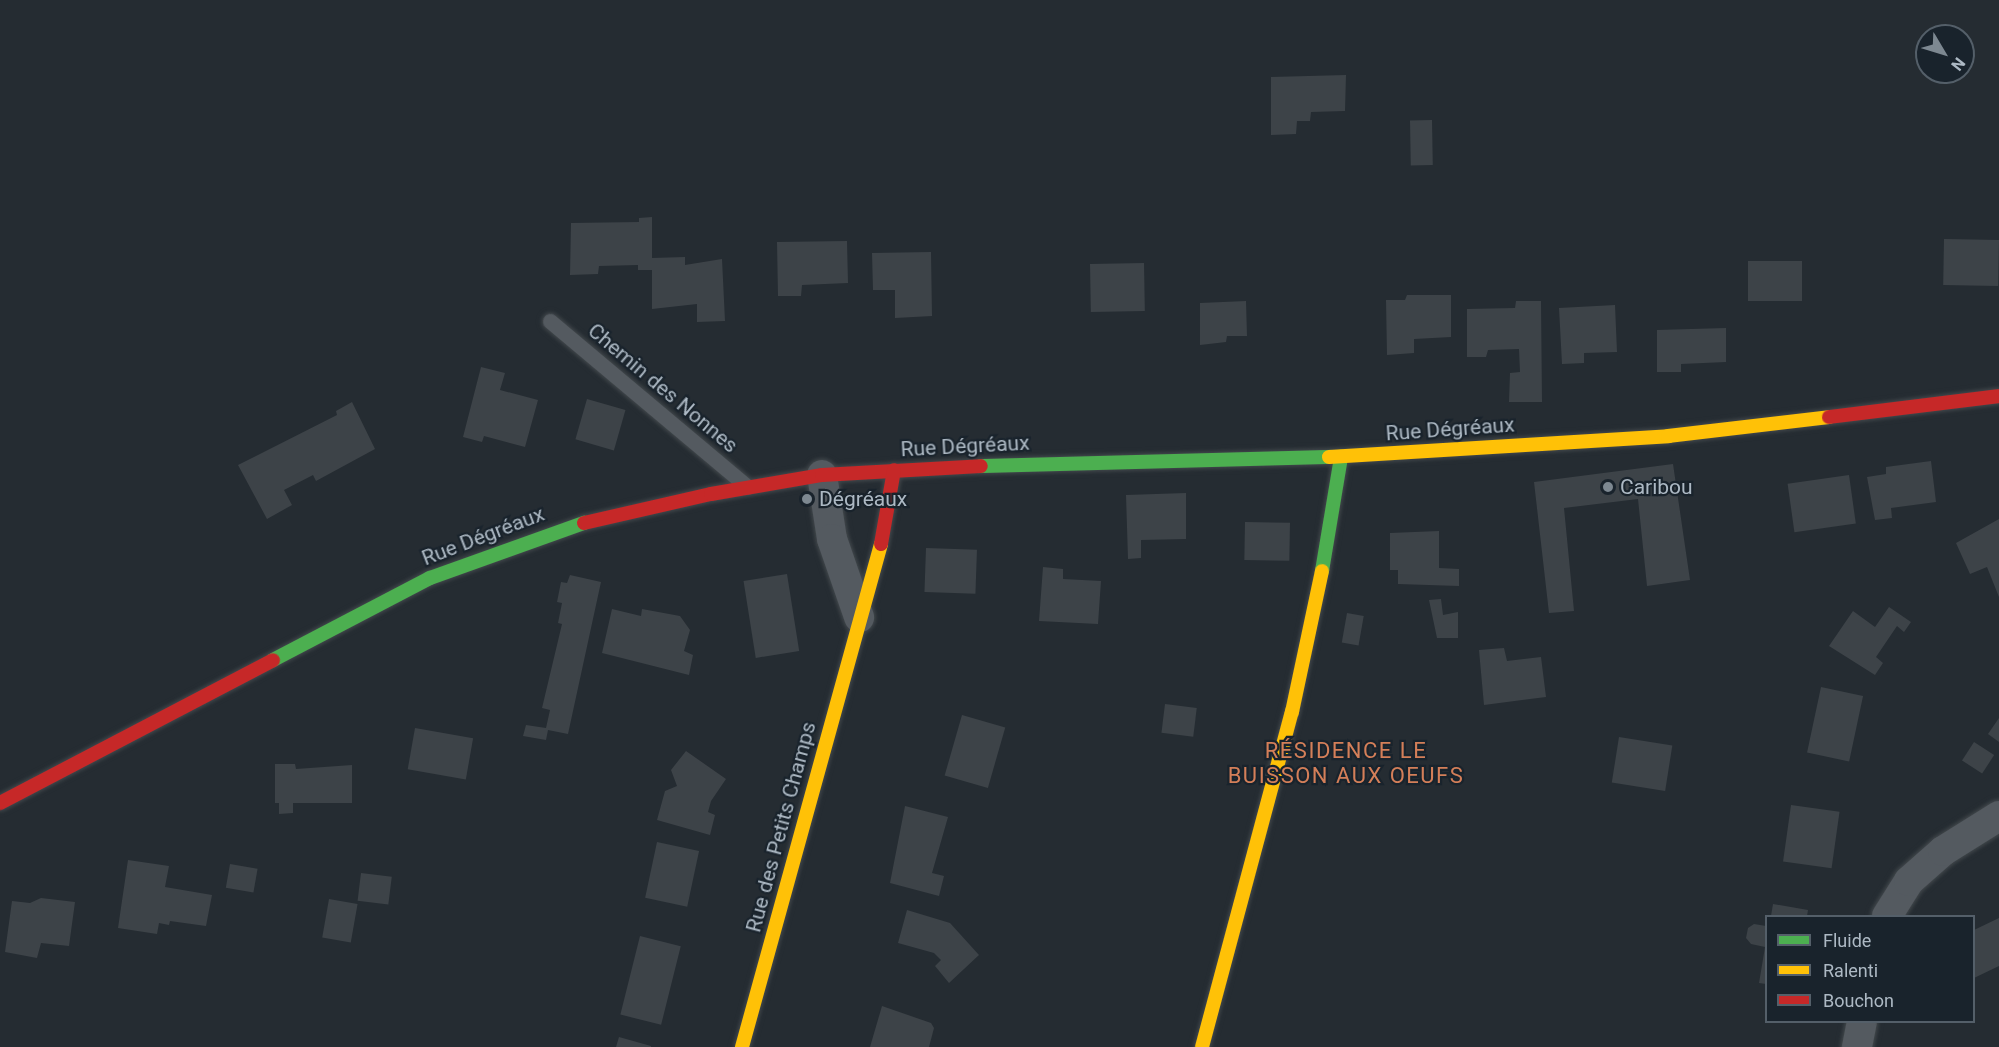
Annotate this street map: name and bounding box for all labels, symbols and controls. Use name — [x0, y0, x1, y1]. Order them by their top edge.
north arrow — [1915, 24, 1975, 84]
text: N — [1947, 54, 1969, 74]
street label: Chemin des Nonnes — [583, 318, 743, 458]
street label: Rue Dégréaux — [1385, 412, 1515, 446]
street label: Rue Dégréaux — [900, 430, 1030, 462]
place label: Caribou — [1620, 474, 1693, 500]
marker: Caribou — [1601, 480, 1615, 494]
place label: Dégréaux — [819, 486, 907, 512]
marker: Dégréaux — [800, 492, 814, 506]
street label: Rue Dégréaux — [418, 501, 548, 571]
street label: Rue des Petits Champs — [741, 719, 821, 935]
district label: RÉSIDENCE LE BUISSON AUX OEUFS — [1228, 737, 1464, 788]
legend — [1765, 915, 1975, 1023]
text: Fluide — [1823, 930, 1871, 951]
text: Ralenti — [1823, 960, 1878, 981]
text: Bouchon — [1823, 990, 1894, 1011]

